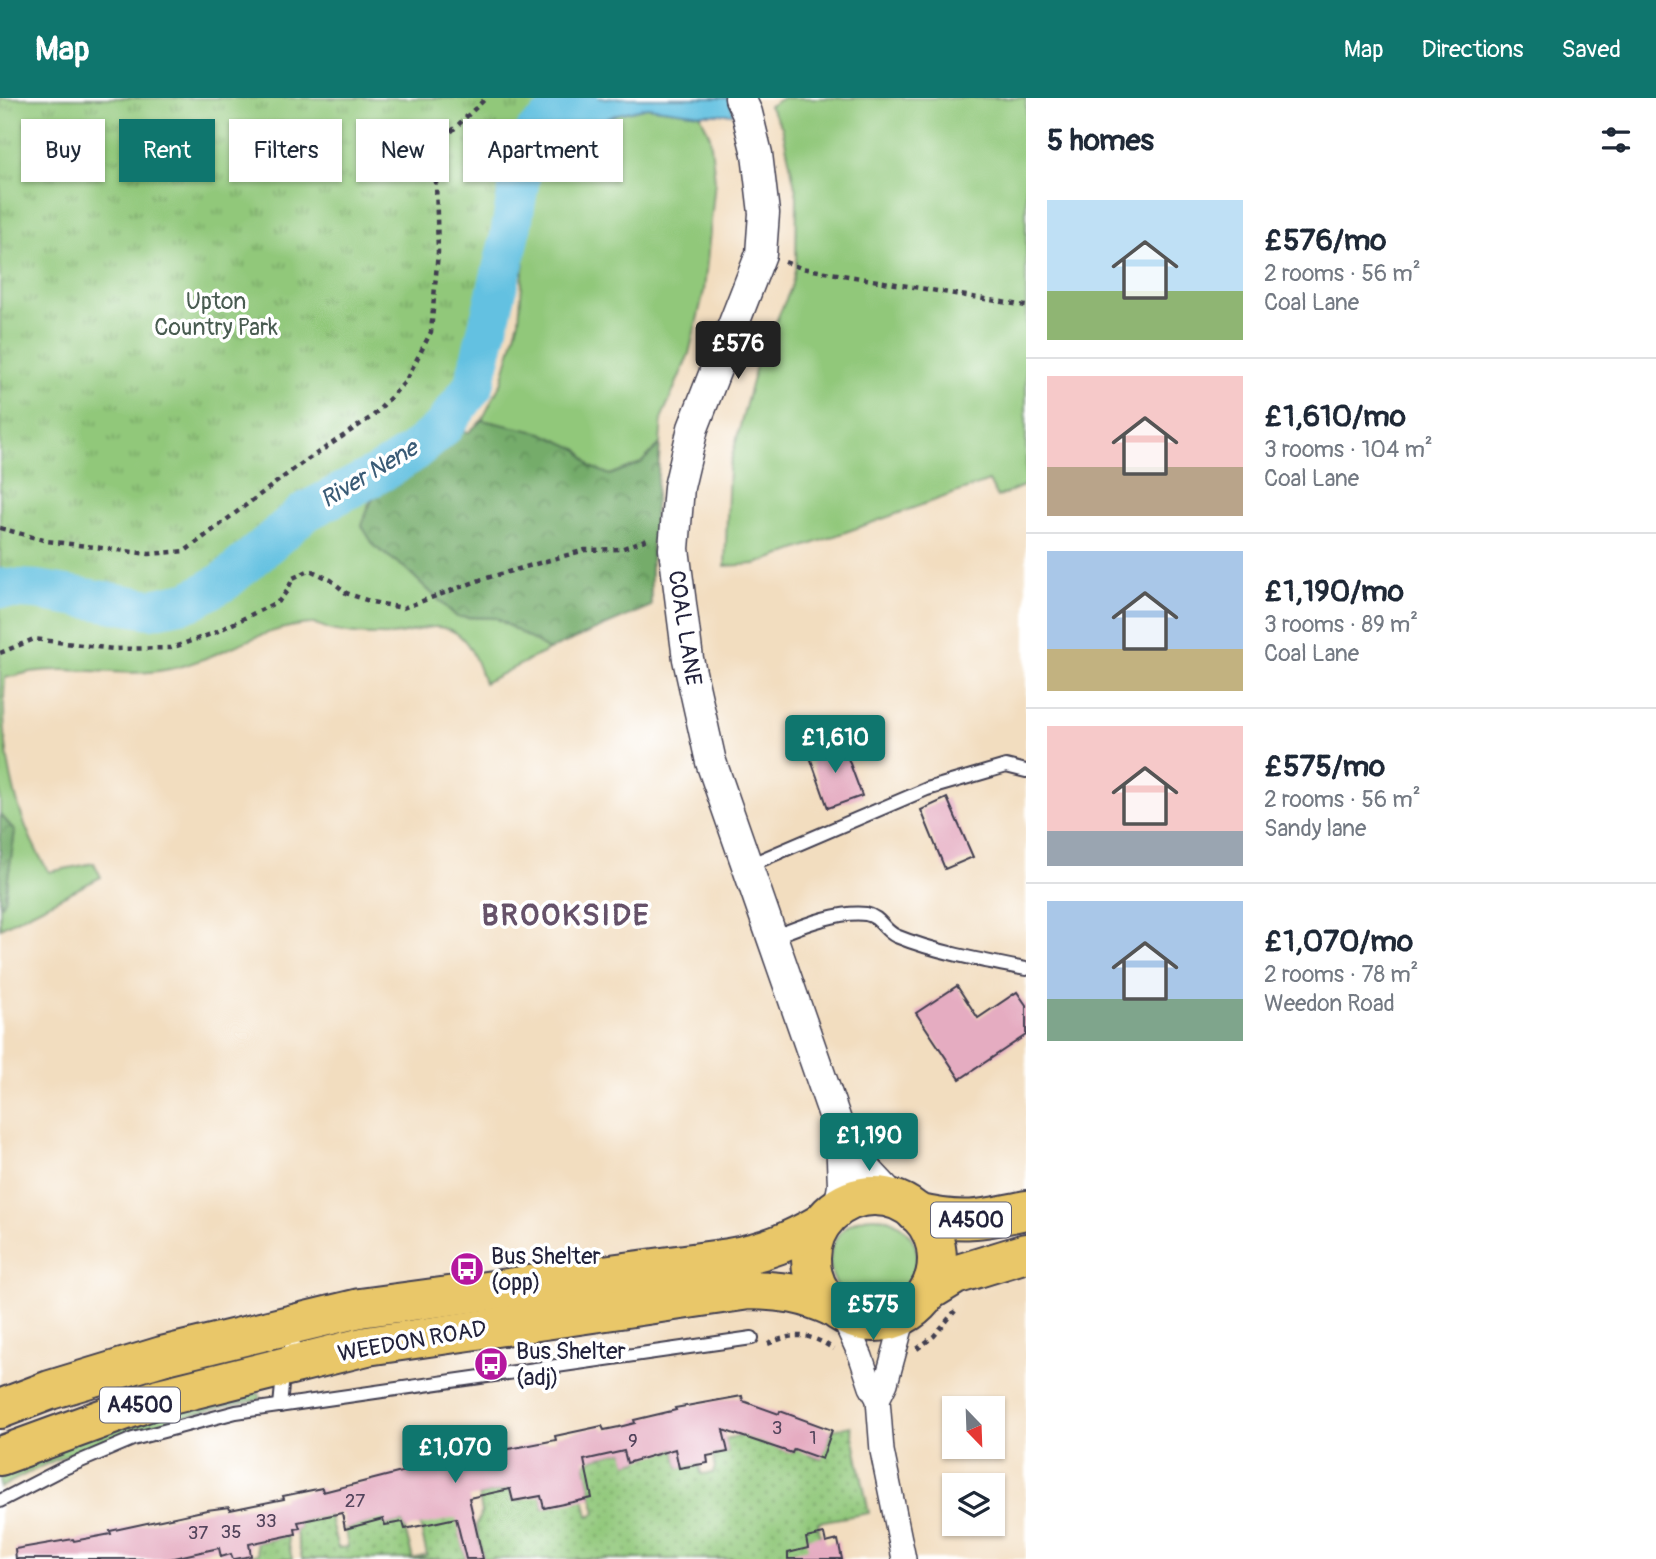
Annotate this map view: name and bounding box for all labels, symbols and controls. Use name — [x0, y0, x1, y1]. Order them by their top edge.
text: Map — [35, 29, 90, 70]
text: Map — [1344, 35, 1384, 64]
text: Directions — [1422, 35, 1523, 64]
text: Saved — [1561, 35, 1621, 64]
chip: Buy — [21, 119, 105, 182]
chip: Rent — [119, 119, 215, 182]
chip: Filters — [229, 119, 342, 182]
chip: New — [356, 119, 449, 182]
chip: Apartment — [463, 119, 623, 182]
icon: filters — [1597, 121, 1635, 159]
text: 5 homes — [1047, 122, 1154, 159]
text: £576/mo — [1264, 222, 1386, 259]
icon: home — [1103, 228, 1187, 312]
text: 2 rooms · 56 m² — [1264, 259, 1421, 288]
park label: Upton Country Park — [154, 287, 278, 342]
text: Coal Lane — [1264, 288, 1359, 317]
pin: £576 — [697, 322, 779, 381]
text: £576 — [712, 329, 764, 358]
text: £1,610/mo — [1264, 398, 1406, 435]
icon: home — [1103, 404, 1187, 488]
water label: River Nene — [315, 433, 425, 514]
text: 3 rooms · 104 m² — [1264, 435, 1433, 464]
text: Coal Lane — [1264, 464, 1359, 493]
street label: COAL LANE — [662, 568, 708, 688]
text: £1,190/mo — [1264, 573, 1404, 610]
icon: home — [1103, 579, 1187, 663]
text: 3 rooms · 89 m² — [1264, 610, 1418, 639]
text: Coal Lane — [1264, 639, 1359, 668]
pin: £1,610 — [778, 716, 892, 775]
text: £1,610 — [801, 723, 869, 752]
text: £575/mo — [1264, 748, 1385, 785]
icon: home — [1103, 754, 1187, 838]
text: 2 rooms · 56 m² — [1264, 785, 1421, 814]
text: Sandy lane — [1264, 814, 1366, 843]
district label: BROOKSIDE — [482, 897, 650, 934]
text: £1,070/mo — [1264, 923, 1413, 960]
icon: home — [1103, 929, 1187, 1013]
text: 2 rooms · 78 m² — [1264, 960, 1418, 989]
text: Weedon Road — [1264, 989, 1395, 1018]
pin: £1,190 — [812, 1114, 926, 1173]
text: £1,190 — [836, 1121, 902, 1150]
road number: A4500 — [931, 1202, 1011, 1238]
place label: Bus Shelter (opp) — [491, 1242, 601, 1297]
bus stop icon: Bus Shelter (opp) — [448, 1250, 486, 1288]
pin: £575 — [832, 1282, 914, 1342]
text: £575 — [847, 1290, 899, 1319]
street label: WEEDON ROAD — [335, 1314, 489, 1368]
place label: Bus Shelter (adj) — [516, 1337, 626, 1392]
bus stop icon: Bus Shelter (adj) — [472, 1345, 510, 1383]
road number: A4500 — [100, 1388, 180, 1422]
north arrow — [942, 1396, 1004, 1460]
map controls — [942, 1396, 1005, 1536]
house number: 3 — [772, 1416, 782, 1440]
pin: £1,070 — [398, 1426, 512, 1485]
house number: 1 — [809, 1426, 817, 1450]
house number: 9 — [628, 1429, 638, 1453]
text: £1,070 — [418, 1433, 492, 1462]
button: layers — [942, 1473, 1005, 1536]
house number: 27 — [345, 1489, 365, 1513]
house number: 33 — [255, 1509, 277, 1533]
house number: 35 — [221, 1520, 241, 1544]
house number: 37 — [188, 1521, 208, 1545]

